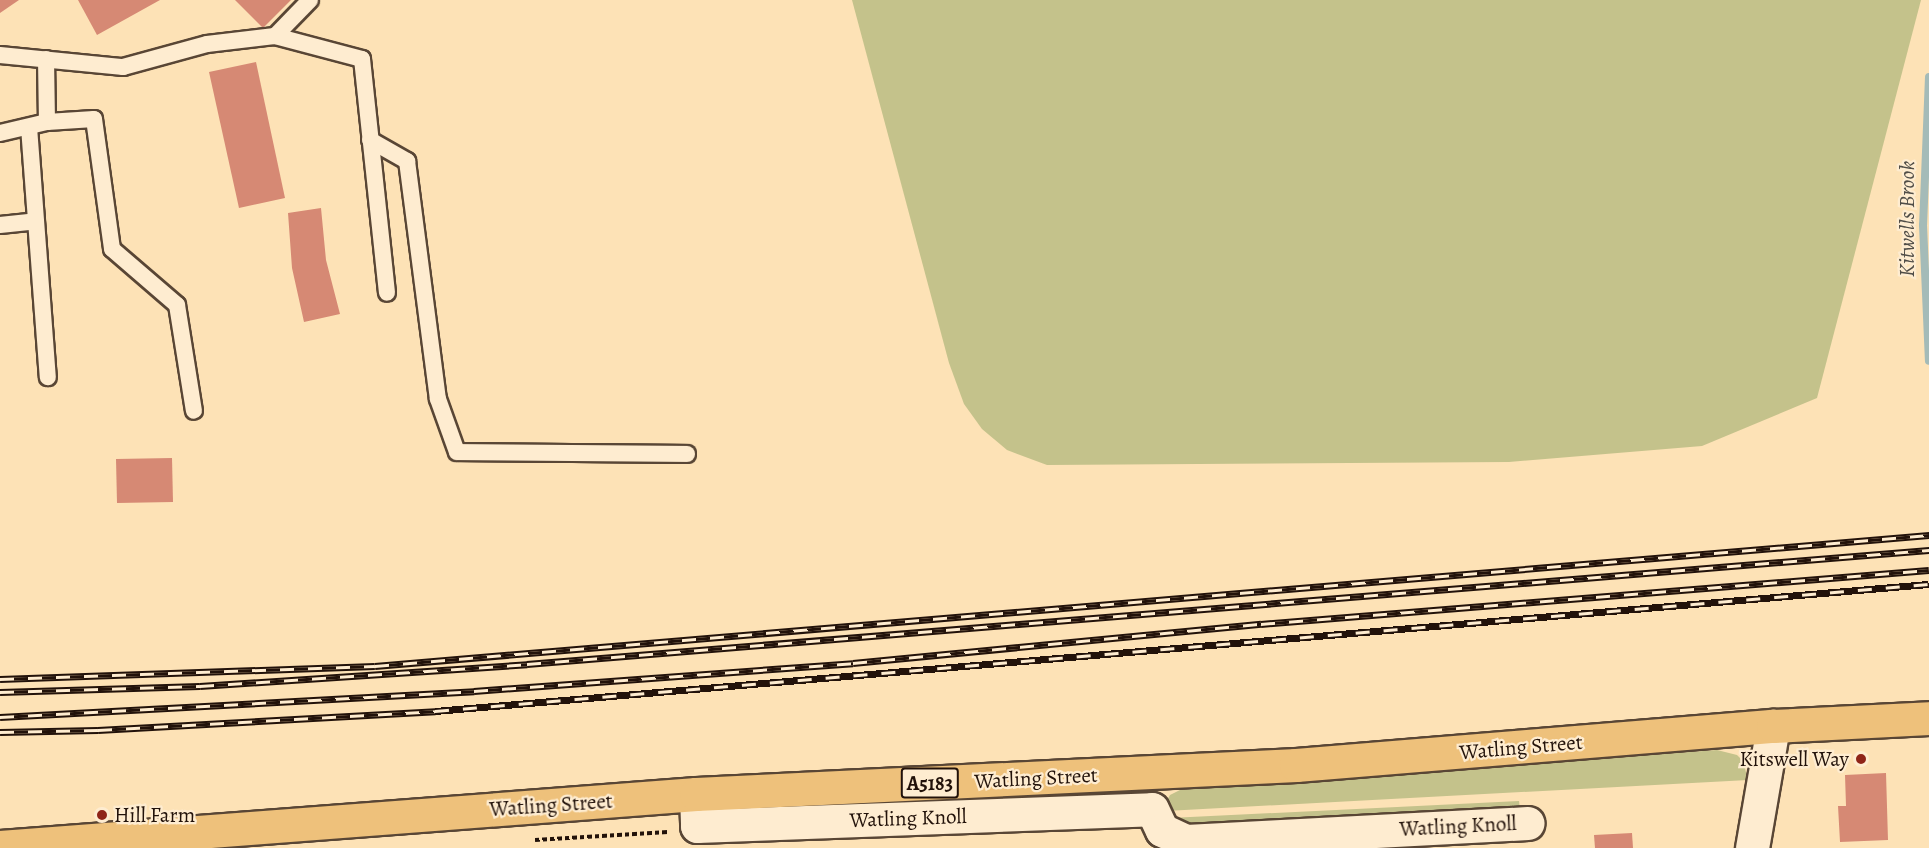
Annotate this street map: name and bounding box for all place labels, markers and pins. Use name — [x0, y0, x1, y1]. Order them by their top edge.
place label: Kitswell Way — [1740, 746, 1849, 772]
marker: Kitswell Way — [1854, 752, 1868, 766]
place label: Hill Farm — [114, 802, 195, 828]
marker: Hill Farm — [95, 808, 109, 822]

